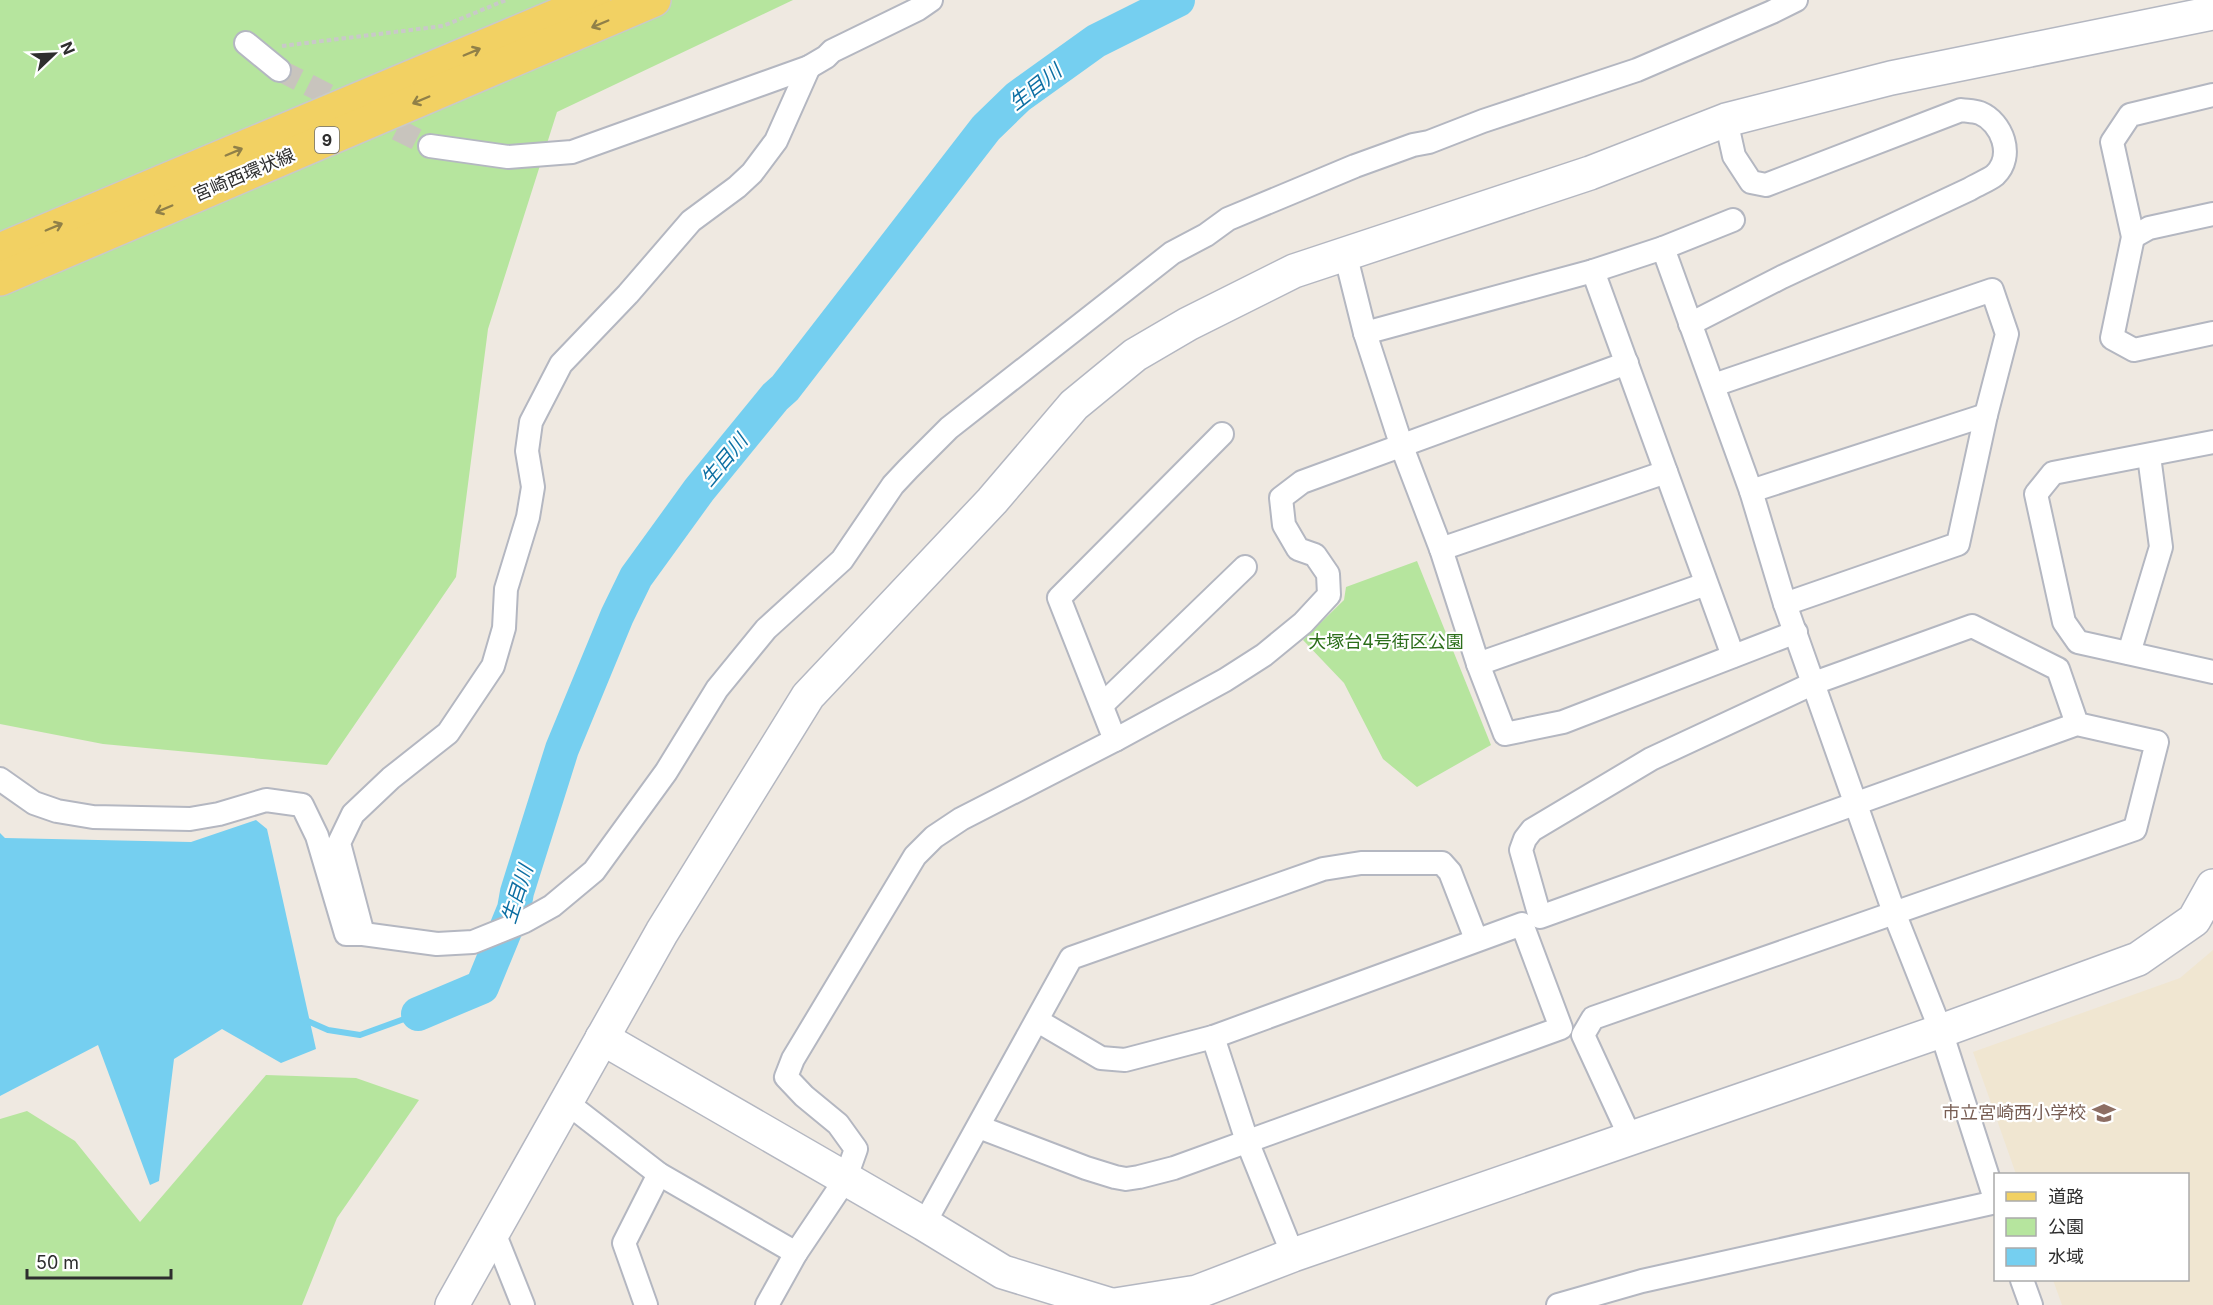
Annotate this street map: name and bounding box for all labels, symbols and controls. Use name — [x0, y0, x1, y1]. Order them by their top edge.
one-way arrow — [592, 19, 610, 30]
north arrow — [24, 24, 84, 84]
text: N — [56, 39, 79, 58]
one-way arrow — [462, 46, 480, 57]
water label: 生目川 — [1004, 58, 1068, 115]
one-way arrow — [412, 95, 430, 106]
road number: 9 — [315, 127, 339, 153]
street label: 宮崎西環状線 — [190, 144, 298, 205]
one-way arrow — [224, 145, 242, 157]
one-way arrow — [155, 204, 174, 215]
one-way arrow — [44, 221, 63, 232]
water label: 生目川 — [696, 428, 754, 491]
park label: 大塚台4号街区公園 — [1308, 631, 1464, 652]
water label: 生目川 — [496, 860, 538, 926]
school or university icon: 市立宮崎西小学校 — [2091, 1100, 2117, 1126]
place label: 市立宮崎西小学校 — [1942, 1102, 2086, 1123]
legend — [1994, 1173, 2189, 1281]
text: 道路 — [2048, 1186, 2084, 1207]
text: 公園 — [2048, 1216, 2084, 1237]
scale bar — [27, 1242, 171, 1280]
text: 水域 — [2048, 1246, 2084, 1267]
text: 50 m — [36, 1252, 79, 1273]

